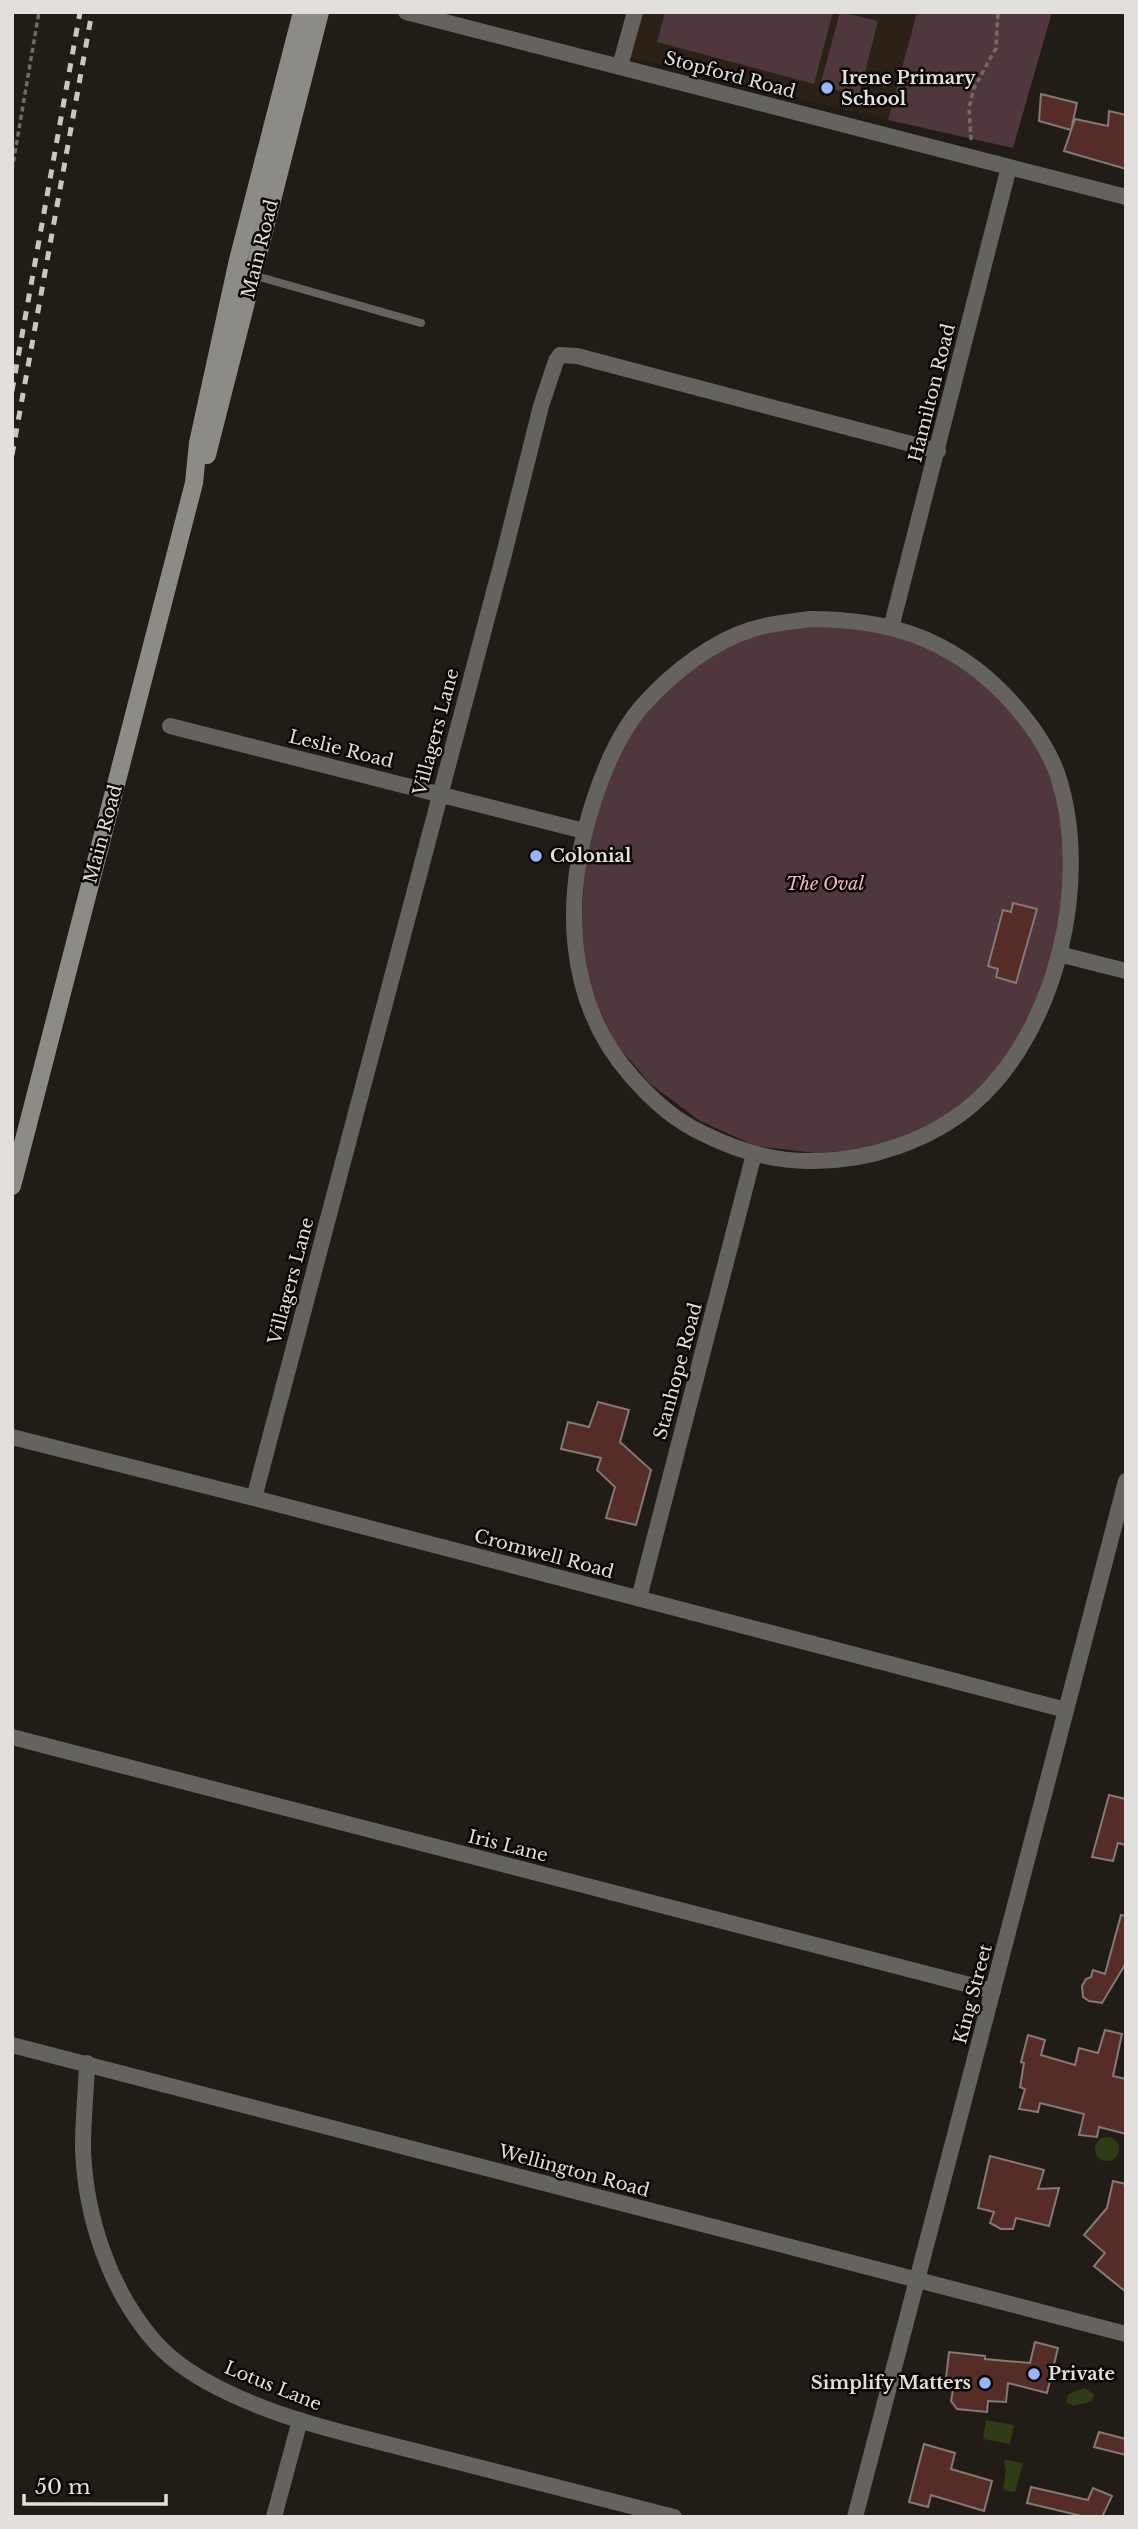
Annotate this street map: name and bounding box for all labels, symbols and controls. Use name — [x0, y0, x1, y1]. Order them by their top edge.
street label: Stopford Road — [662, 47, 798, 103]
place label: Irene Primary School — [841, 67, 976, 110]
marker: Irene Primary School — [819, 80, 835, 96]
street label: Main Road — [237, 197, 283, 301]
street label: Hamilton Road — [904, 321, 960, 465]
street label: Villagers Lane — [408, 666, 464, 799]
street label: Leslie Road — [286, 725, 396, 773]
street label: Main Road — [79, 782, 127, 886]
place label: Colonial — [550, 845, 632, 867]
marker: Colonial — [528, 848, 544, 864]
park label: The Oval — [786, 873, 865, 895]
street label: Villagers Lane — [263, 1215, 319, 1348]
street label: Stanhope Road — [649, 1300, 707, 1442]
street label: Cromwell Road — [472, 1525, 616, 1583]
street label: Iris Lane — [466, 1825, 550, 1867]
street label: King Street — [949, 1941, 997, 2046]
street label: Wellington Road — [495, 2140, 652, 2202]
street label: Lotus Lane — [221, 2357, 325, 2415]
place label: Private — [1048, 2363, 1115, 2385]
marker: Private — [1026, 2366, 1042, 2382]
place label: Simplify Matters — [811, 2372, 971, 2394]
marker: Simplify Matters — [977, 2375, 993, 2391]
scale bar — [24, 2462, 166, 2506]
text: 50 m — [35, 2474, 91, 2500]

